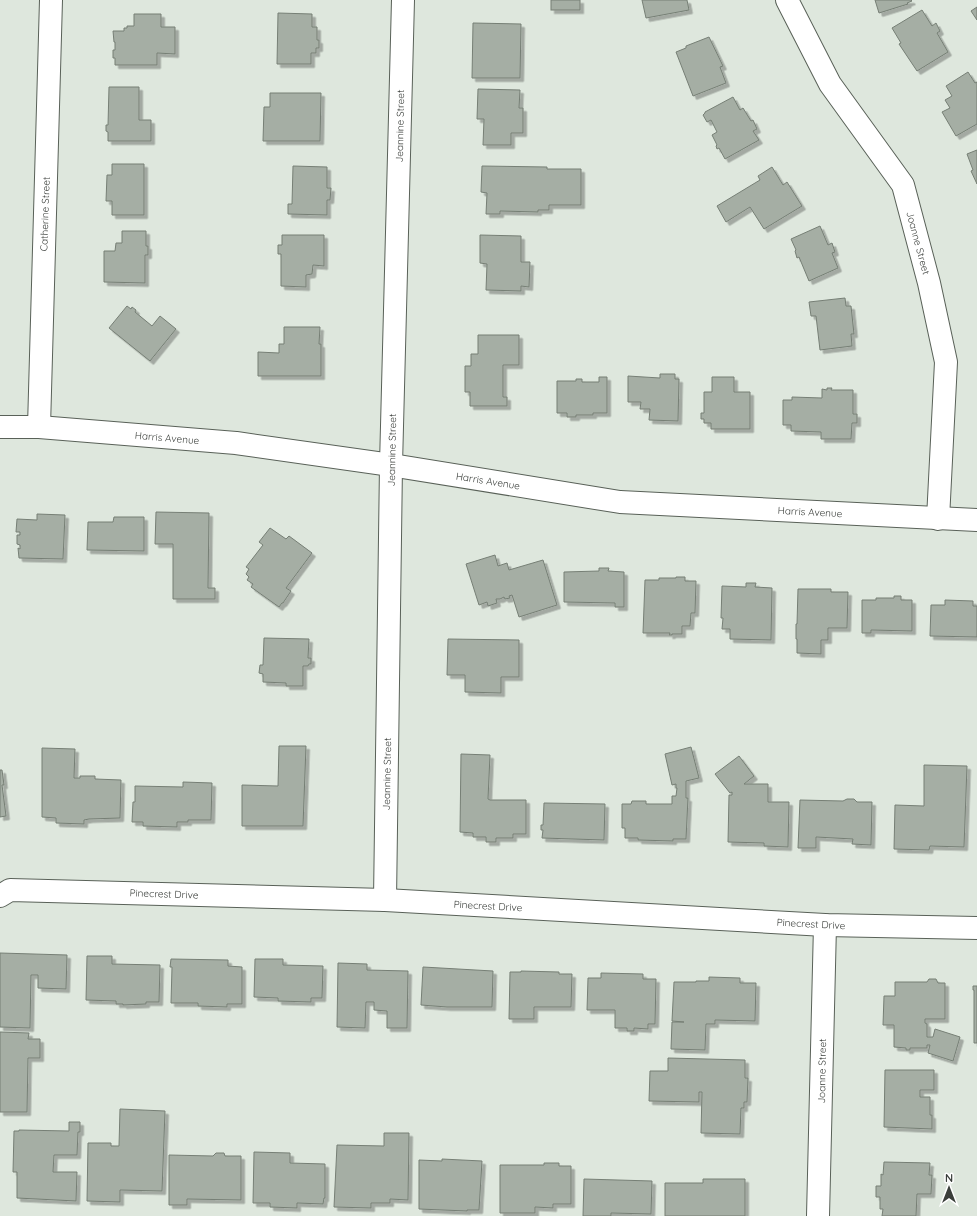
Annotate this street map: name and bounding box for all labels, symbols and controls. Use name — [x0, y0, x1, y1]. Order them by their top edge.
street label: Jeannine Street — [393, 89, 407, 162]
street label: Catherine Street — [37, 176, 53, 252]
street label: Joanne Street — [903, 210, 933, 277]
street label: Jeannine Street — [385, 413, 399, 486]
street label: Harris Avenue — [134, 429, 200, 447]
street label: Harris Avenue — [455, 470, 521, 493]
street label: Harris Avenue — [777, 504, 843, 520]
street label: Jeannine Street — [380, 737, 394, 810]
street label: Pinecrest Drive — [129, 886, 199, 902]
street label: Pinecrest Drive — [453, 898, 523, 914]
street label: Pinecrest Drive — [776, 916, 846, 932]
street label: Joanne Street — [815, 1038, 829, 1104]
north arrow — [929, 1168, 969, 1208]
text: N — [945, 1171, 953, 1185]

